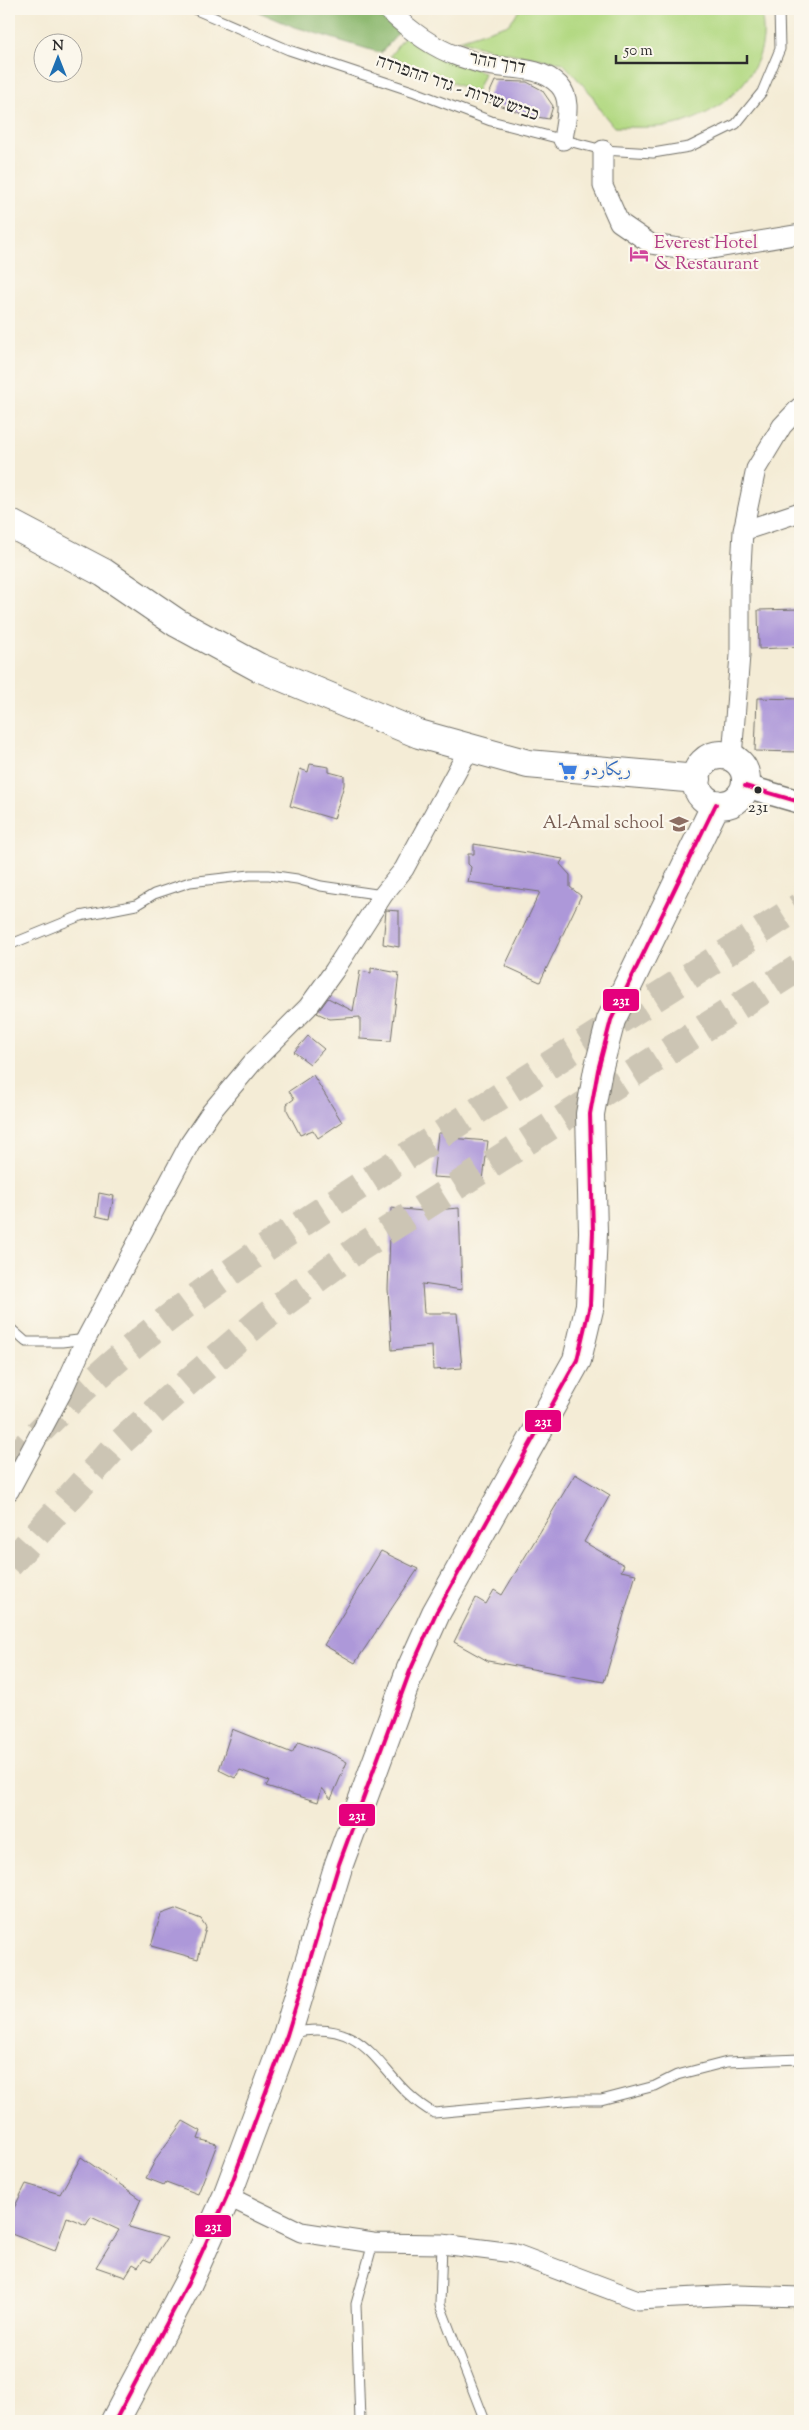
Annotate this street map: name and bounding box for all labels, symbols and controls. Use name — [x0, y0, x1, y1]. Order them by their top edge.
north arrow — [32, 32, 82, 82]
scale bar — [616, 32, 748, 64]
text: N — [52, 37, 64, 57]
text: 50 m — [623, 41, 653, 62]
street label: דרך ההר — [467, 46, 527, 82]
street label: כביש שירות - גדר ההפרדה — [372, 49, 542, 129]
place label: Everest Hotel & Restaurant — [654, 231, 759, 278]
hotel icon: Everest Hotel & Restaurant — [628, 243, 650, 265]
place label: ريكاردو — [581, 758, 631, 784]
supermarket icon: ريكاردو — [557, 760, 579, 782]
marker: 231 — [753, 785, 763, 795]
place label: 231 — [748, 796, 769, 820]
place label: Al-Amal school — [543, 811, 664, 837]
school or university icon: Al-Amal school — [668, 813, 690, 835]
line badge: 231 — [602, 988, 640, 1012]
text: 231 — [613, 992, 630, 1012]
line badge: 231 — [524, 1409, 562, 1433]
text: 231 — [535, 1413, 552, 1433]
line badge: 231 — [338, 1803, 376, 1827]
text: 231 — [349, 1807, 366, 1827]
line badge: 231 — [194, 2214, 232, 2238]
text: 231 — [205, 2218, 222, 2238]

